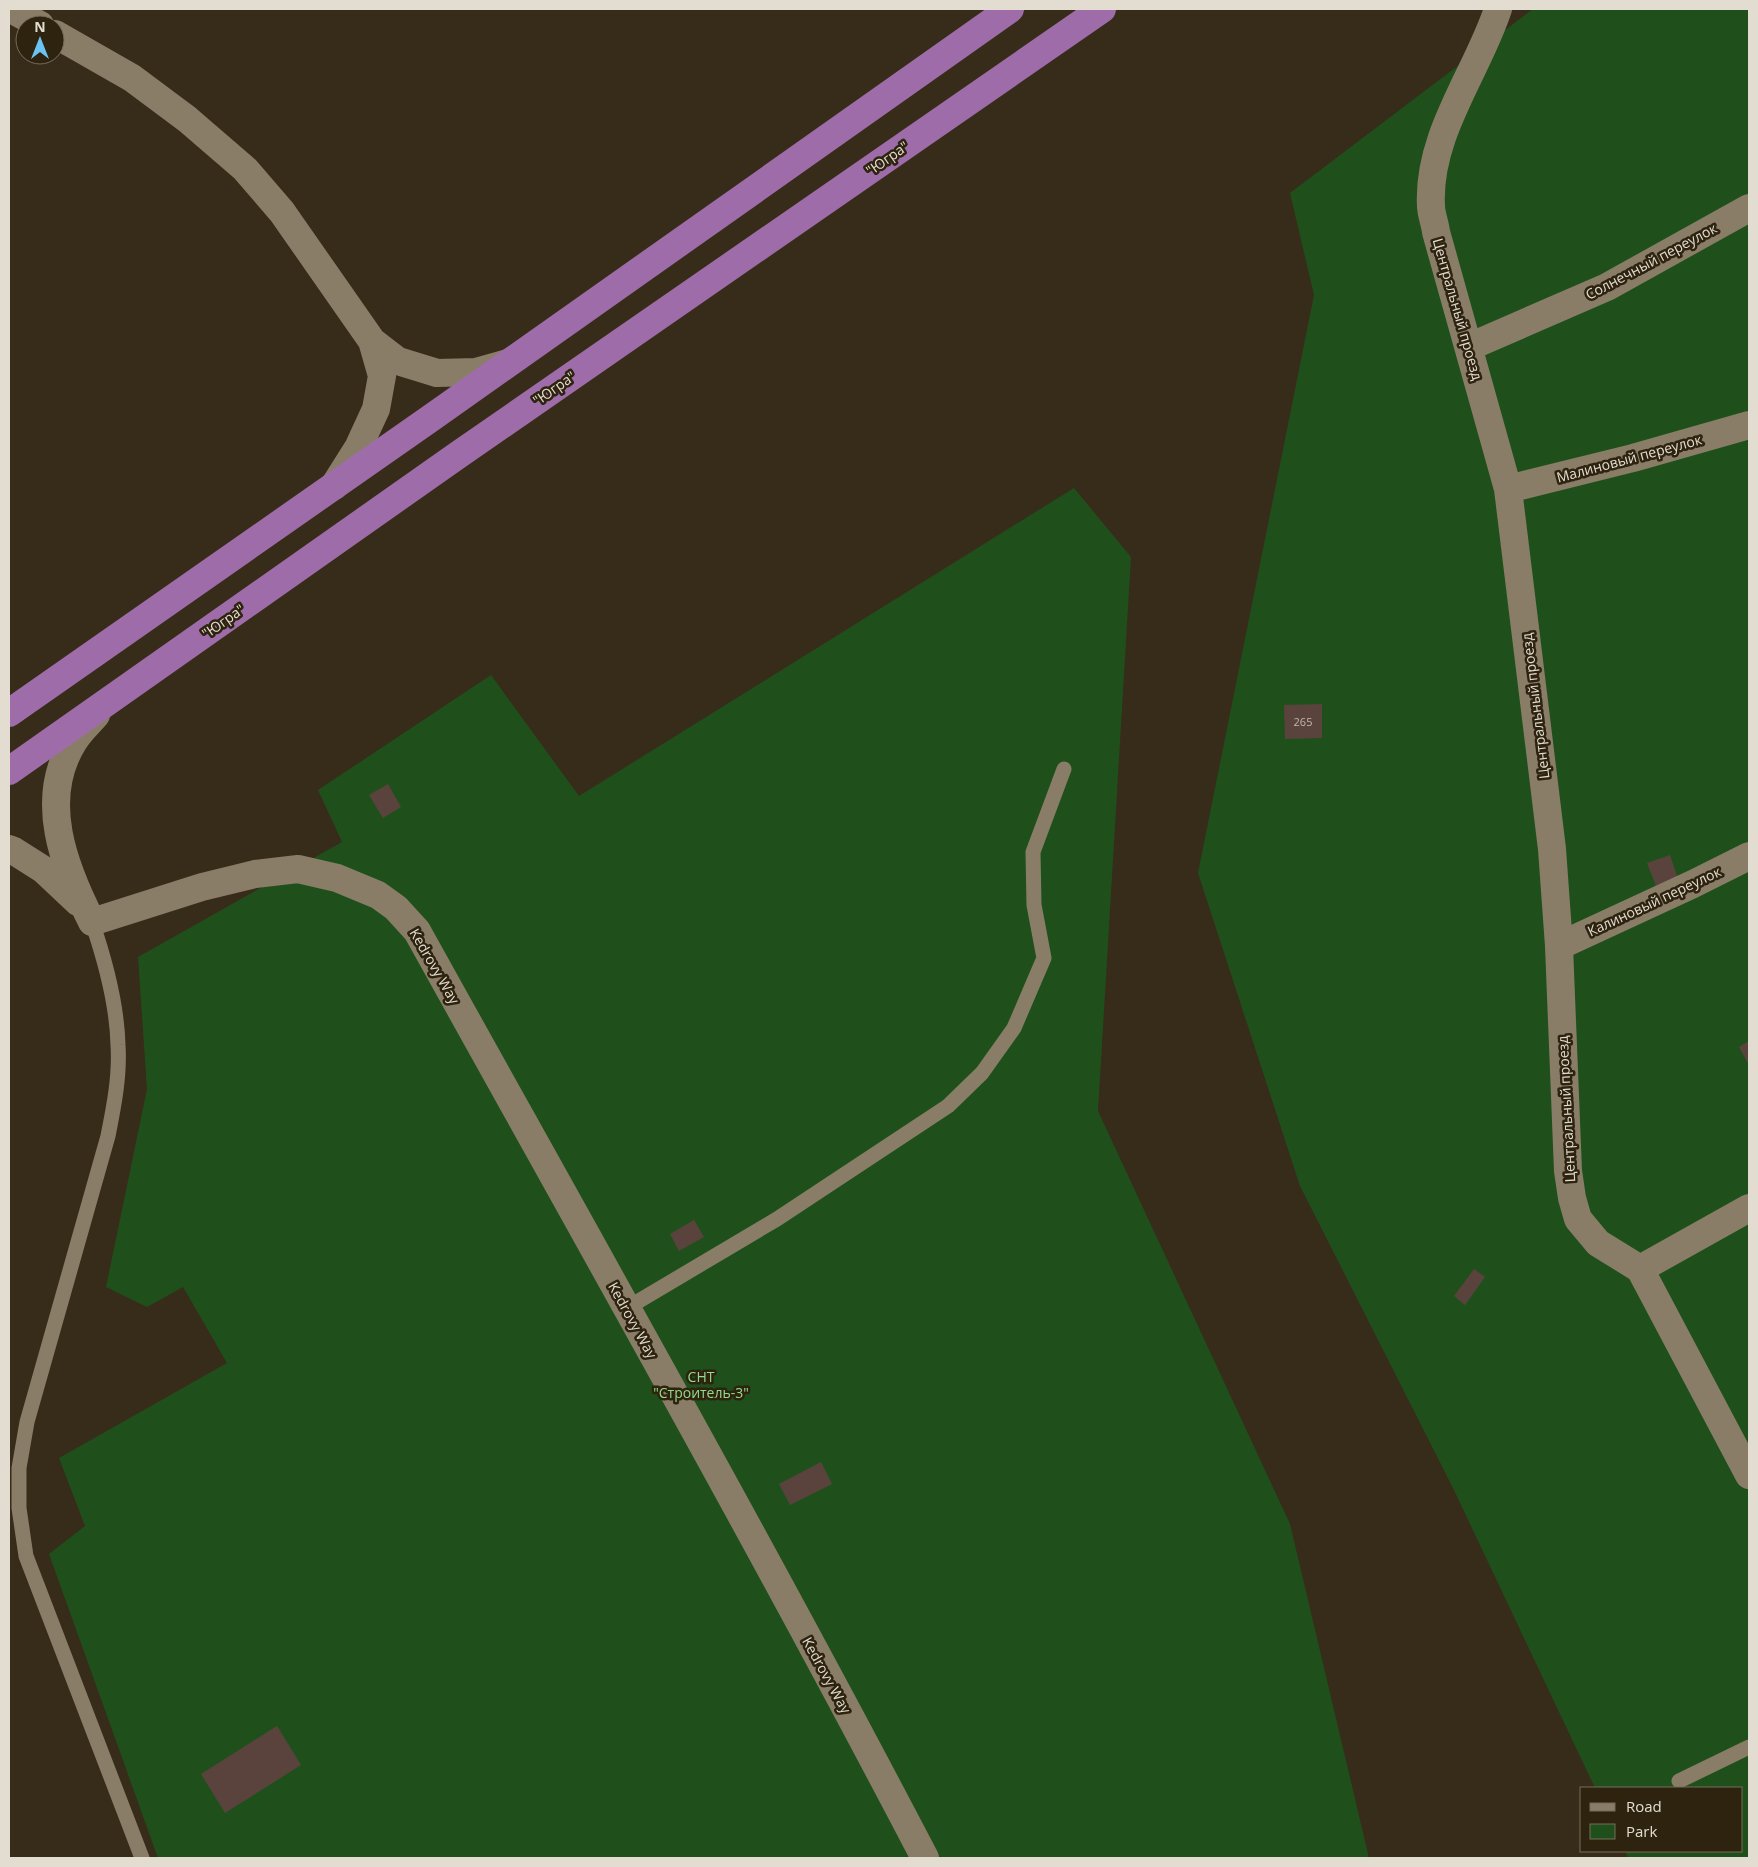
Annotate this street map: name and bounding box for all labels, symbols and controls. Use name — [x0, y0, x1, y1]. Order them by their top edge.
north arrow — [15, 15, 65, 65]
text: N — [34, 17, 46, 36]
street label: "Югра" — [862, 136, 912, 180]
street label: Солнечный переулок — [1582, 218, 1721, 304]
street label: Центральный проезд — [1429, 236, 1487, 382]
street label: "Югра" — [529, 366, 579, 410]
street label: Малиновый переулок — [1554, 429, 1704, 487]
street label: "Югра" — [198, 599, 248, 643]
street label: Центральный проезд — [1517, 632, 1553, 780]
house number: 265 — [1294, 714, 1312, 729]
street label: Калиновый переулок — [1584, 861, 1725, 940]
street label: Kedrovy Way — [406, 925, 465, 1008]
street label: Центральный проезд — [1553, 1035, 1579, 1183]
street label: Kedrovy Way — [604, 1278, 662, 1362]
park label: СНТ "Строитель-3" — [653, 1367, 749, 1402]
street label: Kedrovy Way — [798, 1633, 856, 1717]
legend — [1580, 1787, 1743, 1852]
text: Road — [1626, 1796, 1662, 1816]
text: Park — [1626, 1821, 1657, 1841]

